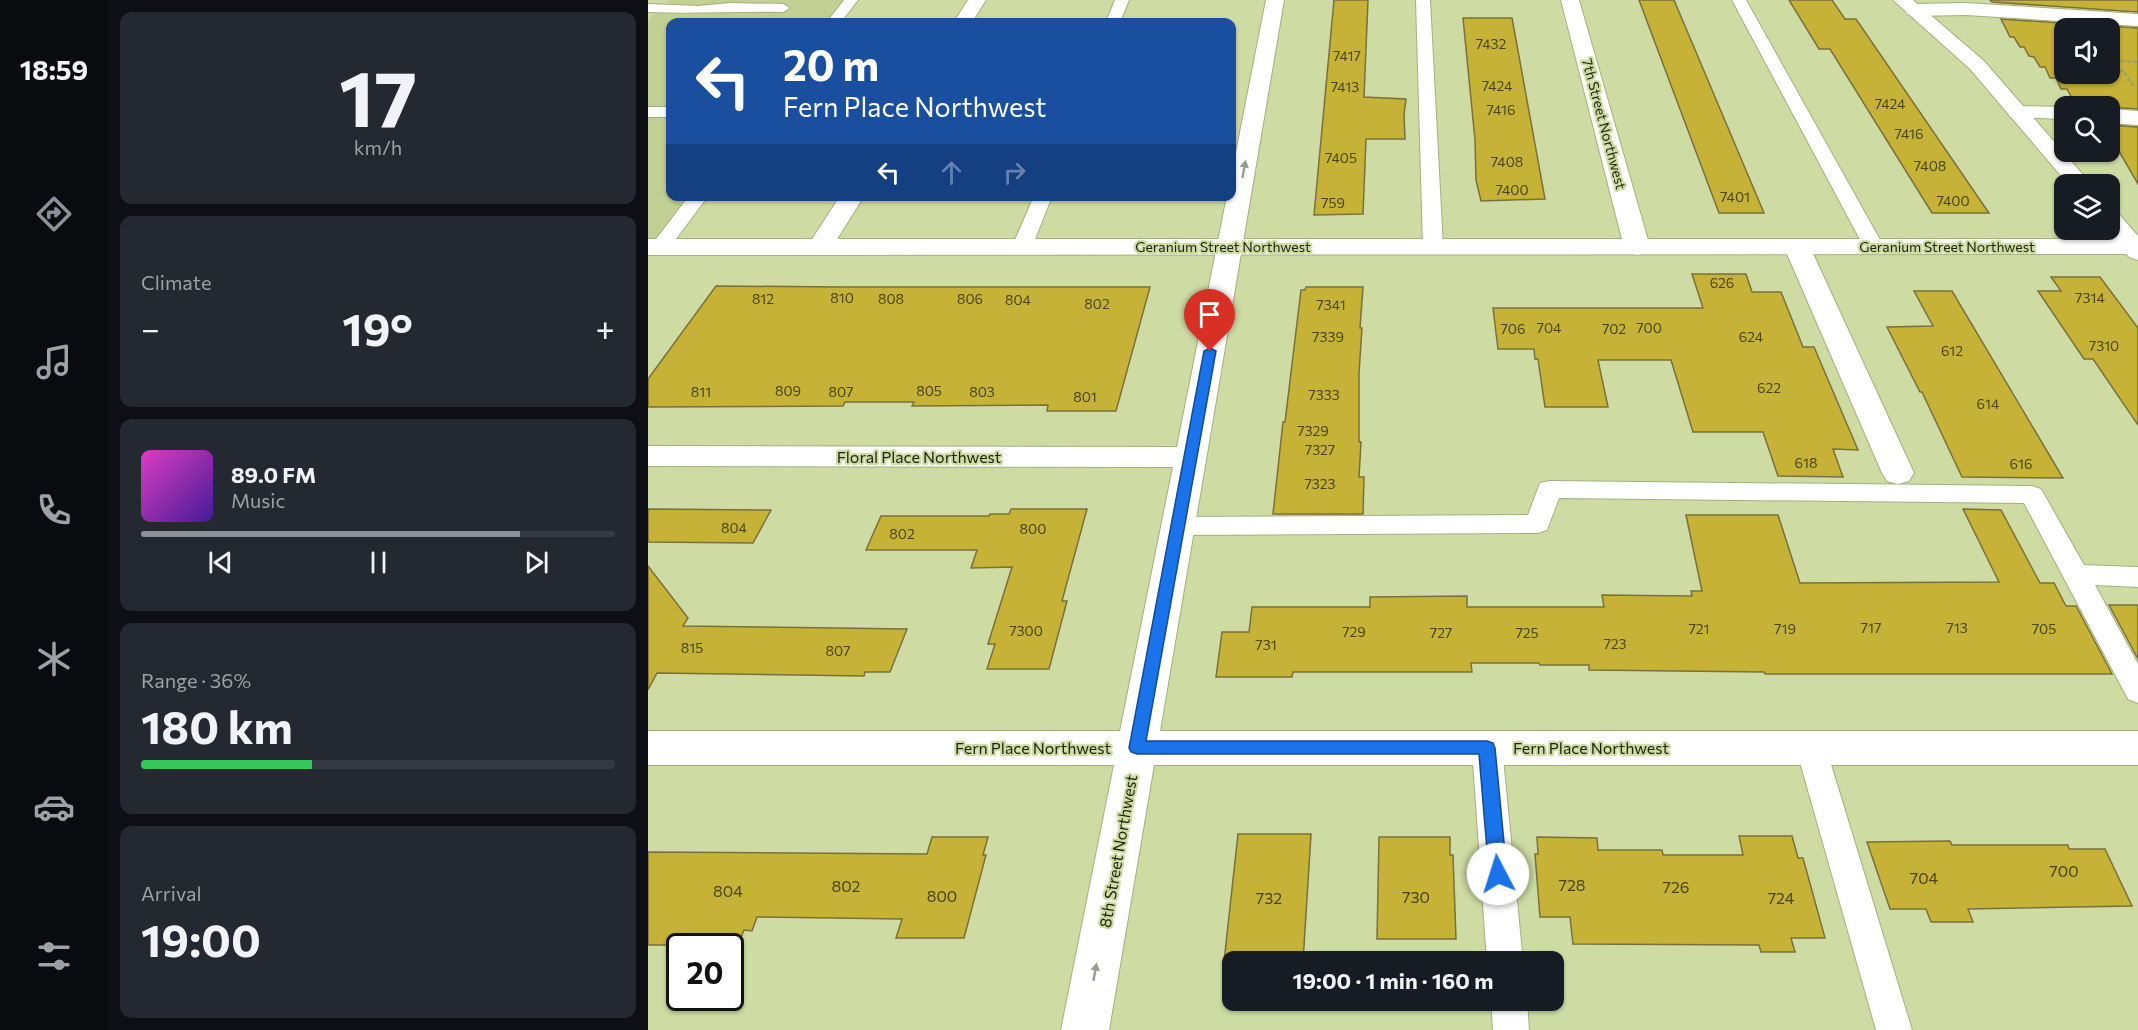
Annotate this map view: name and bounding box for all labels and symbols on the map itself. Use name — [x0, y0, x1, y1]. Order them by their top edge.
house number: 7432 — [1476, 35, 1507, 52]
house number: 7417 — [1333, 47, 1361, 64]
street label: 7th Street Northwest — [1579, 57, 1630, 191]
house number: 7424 — [1482, 77, 1513, 94]
house number: 7413 — [1331, 78, 1359, 95]
house number: 7424 — [1875, 95, 1906, 112]
house number: 7416 — [1486, 101, 1516, 118]
house number: 7416 — [1894, 125, 1924, 142]
house number: 7405 — [1325, 149, 1357, 166]
house number: 7408 — [1491, 153, 1523, 170]
house number: 7408 — [1914, 157, 1946, 174]
one-way arrow — [1240, 159, 1249, 178]
house number: 7400 — [1495, 181, 1529, 198]
house number: 7401 — [1720, 188, 1750, 205]
house number: 7400 — [1936, 192, 1970, 209]
house number: 759 — [1321, 194, 1345, 211]
street label: Geranium Street Northwest — [1135, 238, 1311, 255]
street label: Geranium Street Northwest — [1859, 238, 2035, 255]
house number: 626 — [1710, 274, 1734, 291]
house number: 810 — [830, 289, 854, 306]
pin — [1184, 289, 1235, 351]
house number: 7314 — [2075, 289, 2105, 306]
house number: 812 — [752, 290, 774, 307]
house number: 808 — [878, 290, 904, 307]
house number: 806 — [957, 290, 983, 307]
house number: 804 — [1005, 291, 1032, 308]
house number: 802 — [1084, 295, 1110, 312]
house number: 7341 — [1316, 296, 1346, 313]
house number: 704 — [1537, 319, 1562, 336]
house number: 700 — [1636, 319, 1662, 336]
house number: 706 — [1501, 320, 1526, 337]
house number: 702 — [1602, 320, 1626, 337]
house number: 7339 — [1312, 328, 1344, 345]
house number: 624 — [1739, 328, 1764, 345]
house number: 7310 — [2089, 337, 2119, 354]
house number: 612 — [1941, 342, 1963, 359]
house number: 622 — [1757, 379, 1781, 396]
house number: 809 — [775, 382, 801, 399]
house number: 805 — [916, 382, 942, 399]
house number: 811 — [691, 383, 711, 400]
house number: 807 — [829, 383, 853, 400]
house number: 803 — [969, 383, 995, 400]
house number: 7333 — [1308, 386, 1340, 403]
house number: 801 — [1073, 388, 1097, 405]
house number: 614 — [1977, 395, 2000, 412]
house number: 7329 — [1297, 422, 1329, 439]
house number: 7327 — [1305, 441, 1335, 458]
street label: Floral Place Northwest — [837, 447, 1002, 466]
house number: 618 — [1795, 454, 1817, 471]
house number: 616 — [2010, 455, 2032, 472]
house number: 7323 — [1304, 475, 1336, 492]
house number: 804 — [721, 519, 748, 536]
house number: 800 — [1020, 520, 1046, 537]
house number: 802 — [889, 525, 915, 542]
house number: 717 — [1861, 619, 1881, 636]
house number: 713 — [1946, 619, 1968, 636]
house number: 721 — [1688, 620, 1710, 637]
house number: 719 — [1774, 620, 1796, 637]
house number: 705 — [2032, 620, 2056, 637]
house number: 7300 — [1009, 622, 1043, 639]
house number: 729 — [1342, 623, 1366, 640]
house number: 727 — [1430, 624, 1452, 641]
house number: 725 — [1515, 624, 1539, 641]
house number: 723 — [1603, 635, 1627, 652]
house number: 731 — [1255, 636, 1277, 653]
house number: 815 — [681, 639, 703, 656]
house number: 807 — [826, 642, 850, 659]
street label: Fern Place Northwest — [955, 738, 1111, 757]
street label: Fern Place Northwest — [1513, 738, 1669, 757]
street label: 8th Street Northwest — [1095, 772, 1140, 929]
position arrow — [1466, 842, 1530, 906]
house number: 700 — [2049, 861, 2079, 880]
house number: 704 — [1910, 868, 1939, 887]
house number: 728 — [1559, 875, 1586, 894]
house number: 802 — [832, 876, 861, 895]
house number: 726 — [1663, 877, 1690, 896]
house number: 804 — [713, 881, 743, 900]
house number: 800 — [927, 886, 957, 905]
house number: 730 — [1402, 887, 1430, 906]
house number: 732 — [1256, 888, 1282, 907]
house number: 724 — [1768, 888, 1795, 907]
speed limit sign: 20 — [666, 933, 744, 1011]
one-way arrow — [1091, 963, 1100, 982]

